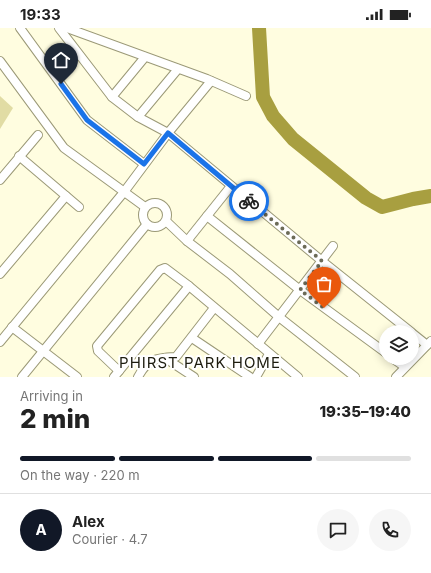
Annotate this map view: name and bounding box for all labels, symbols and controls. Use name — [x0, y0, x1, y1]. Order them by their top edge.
text: 19:33 — [20, 5, 61, 24]
pin — [44, 43, 78, 84]
icon: home — [50, 49, 72, 71]
courier — [229, 181, 269, 221]
icon: bike — [238, 190, 260, 212]
pin — [307, 267, 341, 308]
icon: bag — [313, 273, 335, 295]
map controls — [379, 325, 419, 365]
button: layers — [379, 325, 419, 365]
district label: PHIRST PARK HOME — [119, 353, 281, 372]
text: Arriving in — [20, 388, 83, 404]
text: 19:35–19:40 — [319, 402, 411, 421]
text: 2 min — [20, 403, 90, 434]
text: On the way · 220 m — [20, 467, 140, 483]
button: chat — [317, 509, 359, 551]
button: phone — [369, 509, 411, 551]
text: Alex — [72, 512, 105, 531]
text: A — [35, 520, 47, 539]
text: Courier · 4.7 — [72, 531, 148, 547]

